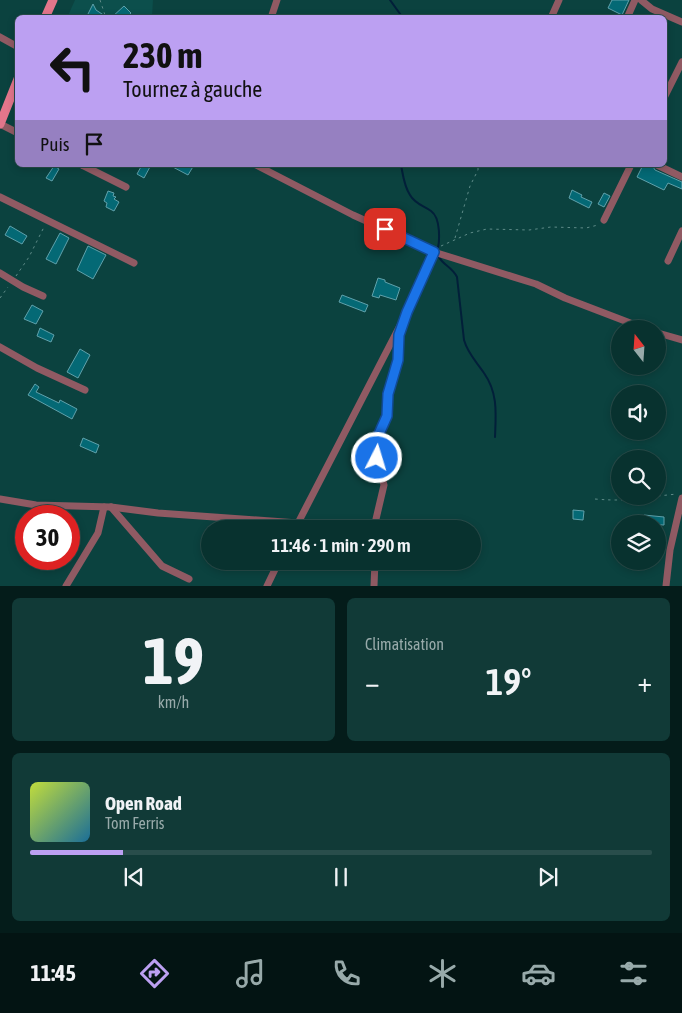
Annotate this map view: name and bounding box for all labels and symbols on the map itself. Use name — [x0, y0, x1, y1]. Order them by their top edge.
pin — [364, 208, 406, 250]
north arrow — [611, 320, 666, 375]
position arrow — [350, 431, 402, 483]
speed limit sign: 30 — [15, 505, 80, 570]

